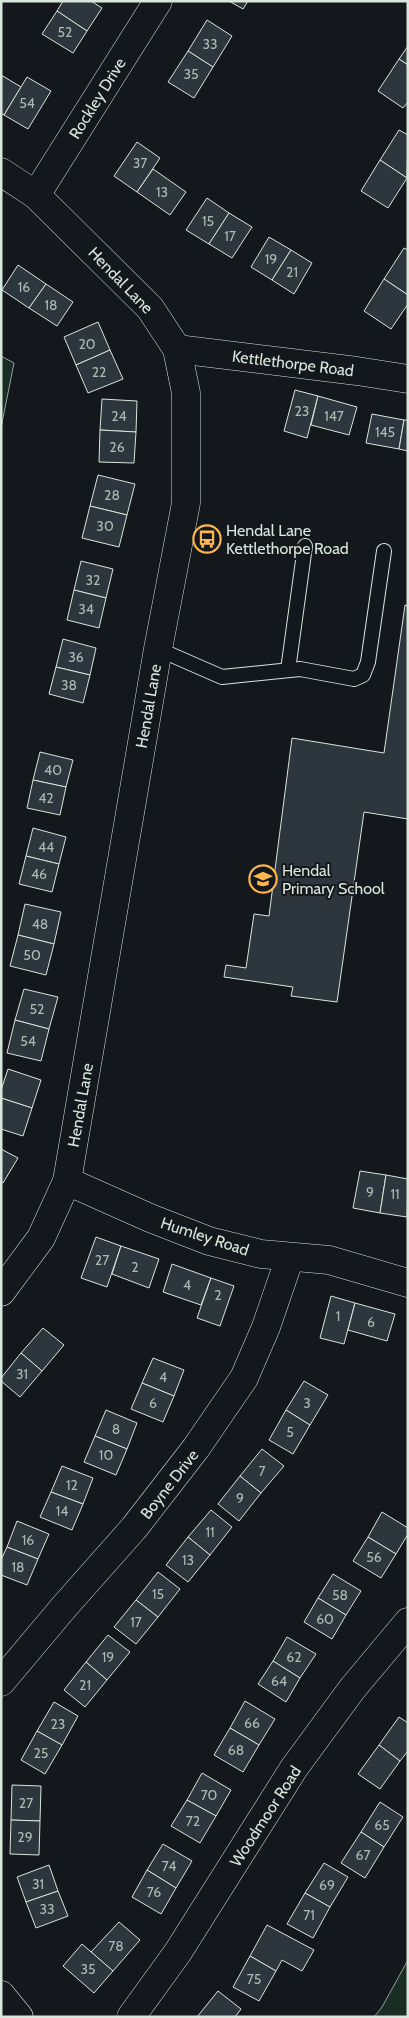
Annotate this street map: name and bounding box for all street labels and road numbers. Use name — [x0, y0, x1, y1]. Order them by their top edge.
street label: Rockley Drive — [65, 54, 130, 142]
street label: Hendal Lane — [84, 243, 157, 318]
street label: Kettlethorpe Road — [231, 347, 355, 380]
street label: Hendal Lane — [132, 663, 165, 750]
street label: Hendal Lane — [64, 1062, 97, 1149]
street label: Humley Road — [158, 1213, 251, 1260]
street label: Boyne Drive — [136, 1446, 202, 1523]
street label: Woodmoor Road — [226, 1762, 305, 1870]

